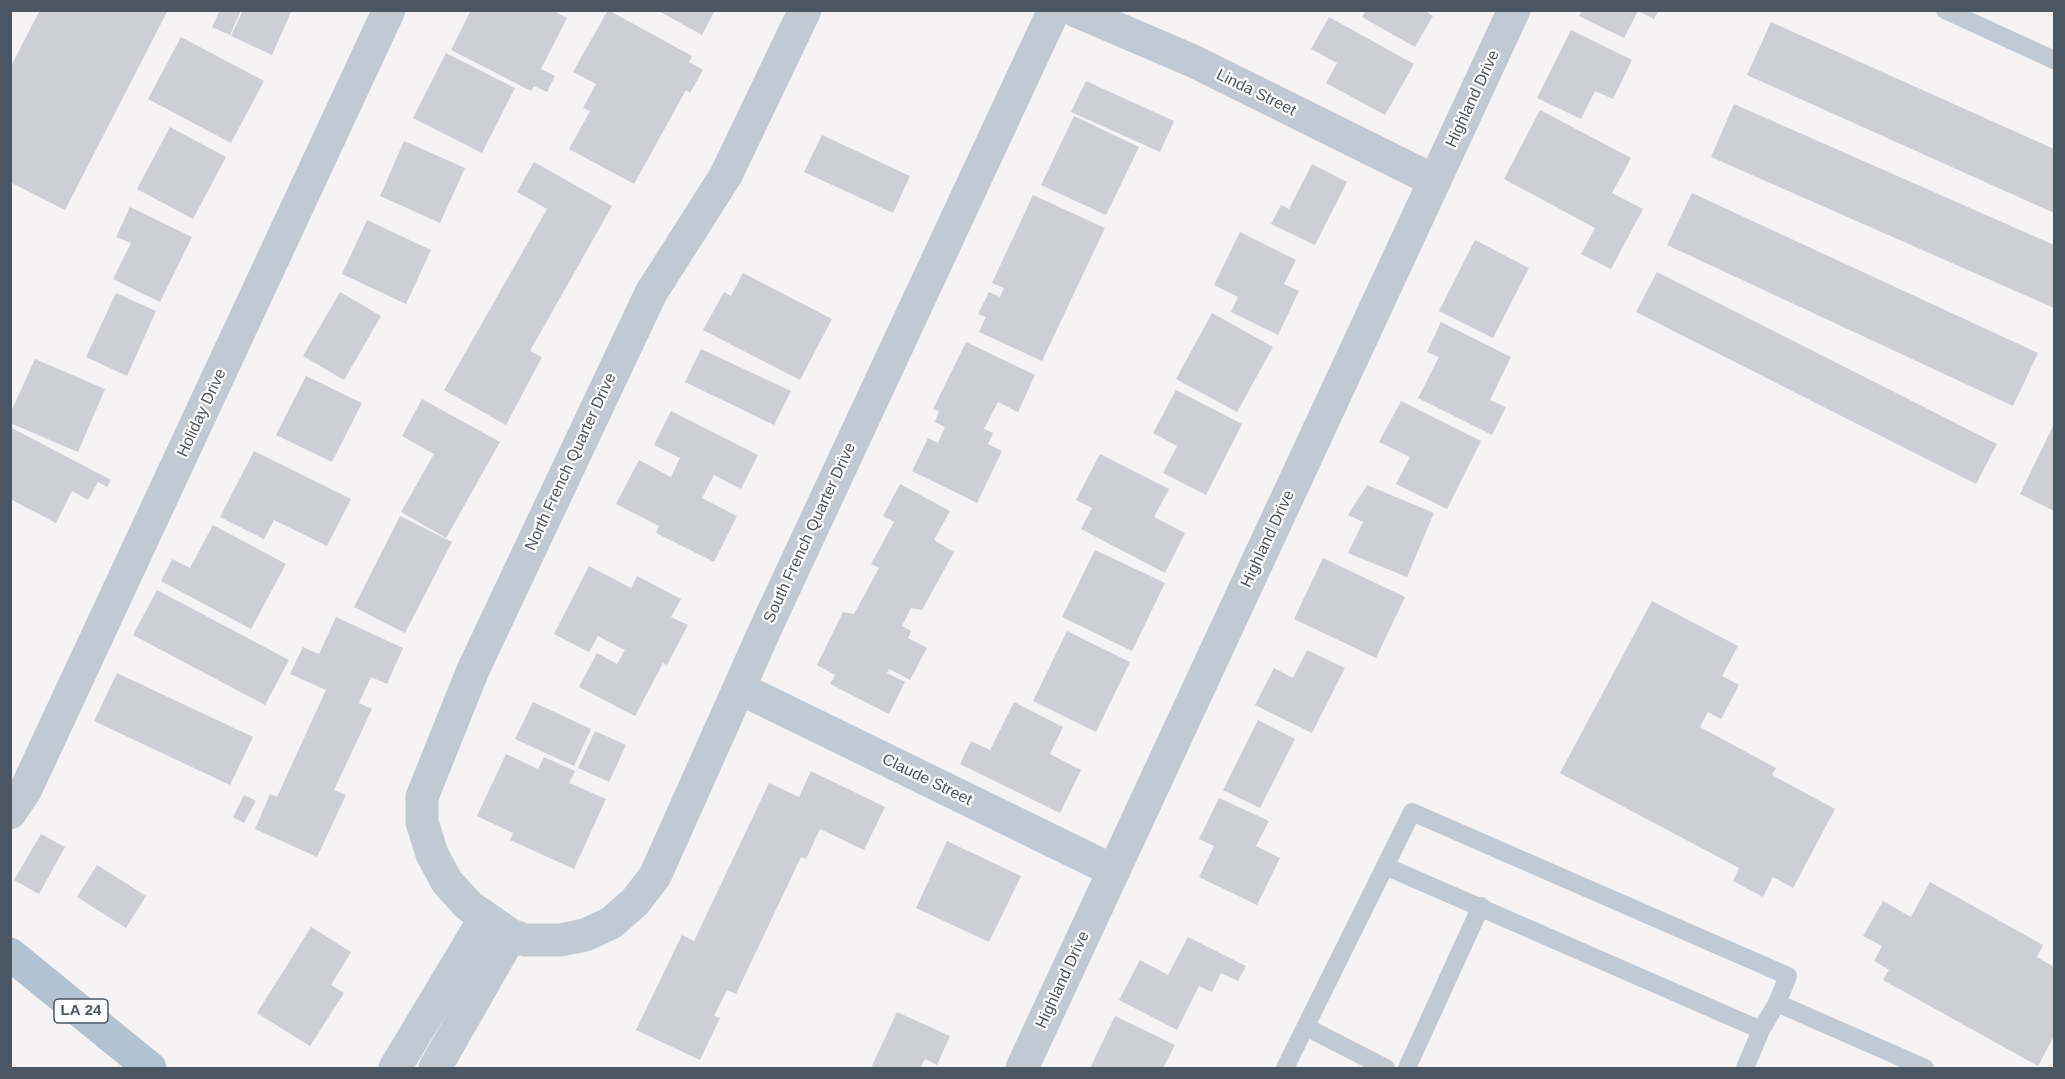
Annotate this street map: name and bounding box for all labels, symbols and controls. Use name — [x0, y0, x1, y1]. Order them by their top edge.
street label: Highland Drive — [1442, 47, 1504, 151]
street label: Linda Street — [1213, 65, 1299, 121]
street label: Holiday Drive — [173, 366, 231, 460]
street label: North French Quarter Drive — [521, 370, 621, 554]
street label: South French Quarter Drive — [760, 440, 860, 626]
street label: Highland Drive — [1237, 487, 1299, 591]
street label: Claude Street — [879, 750, 975, 810]
street label: Highland Drive — [1032, 928, 1094, 1032]
road number: LA 24 — [54, 999, 108, 1023]

